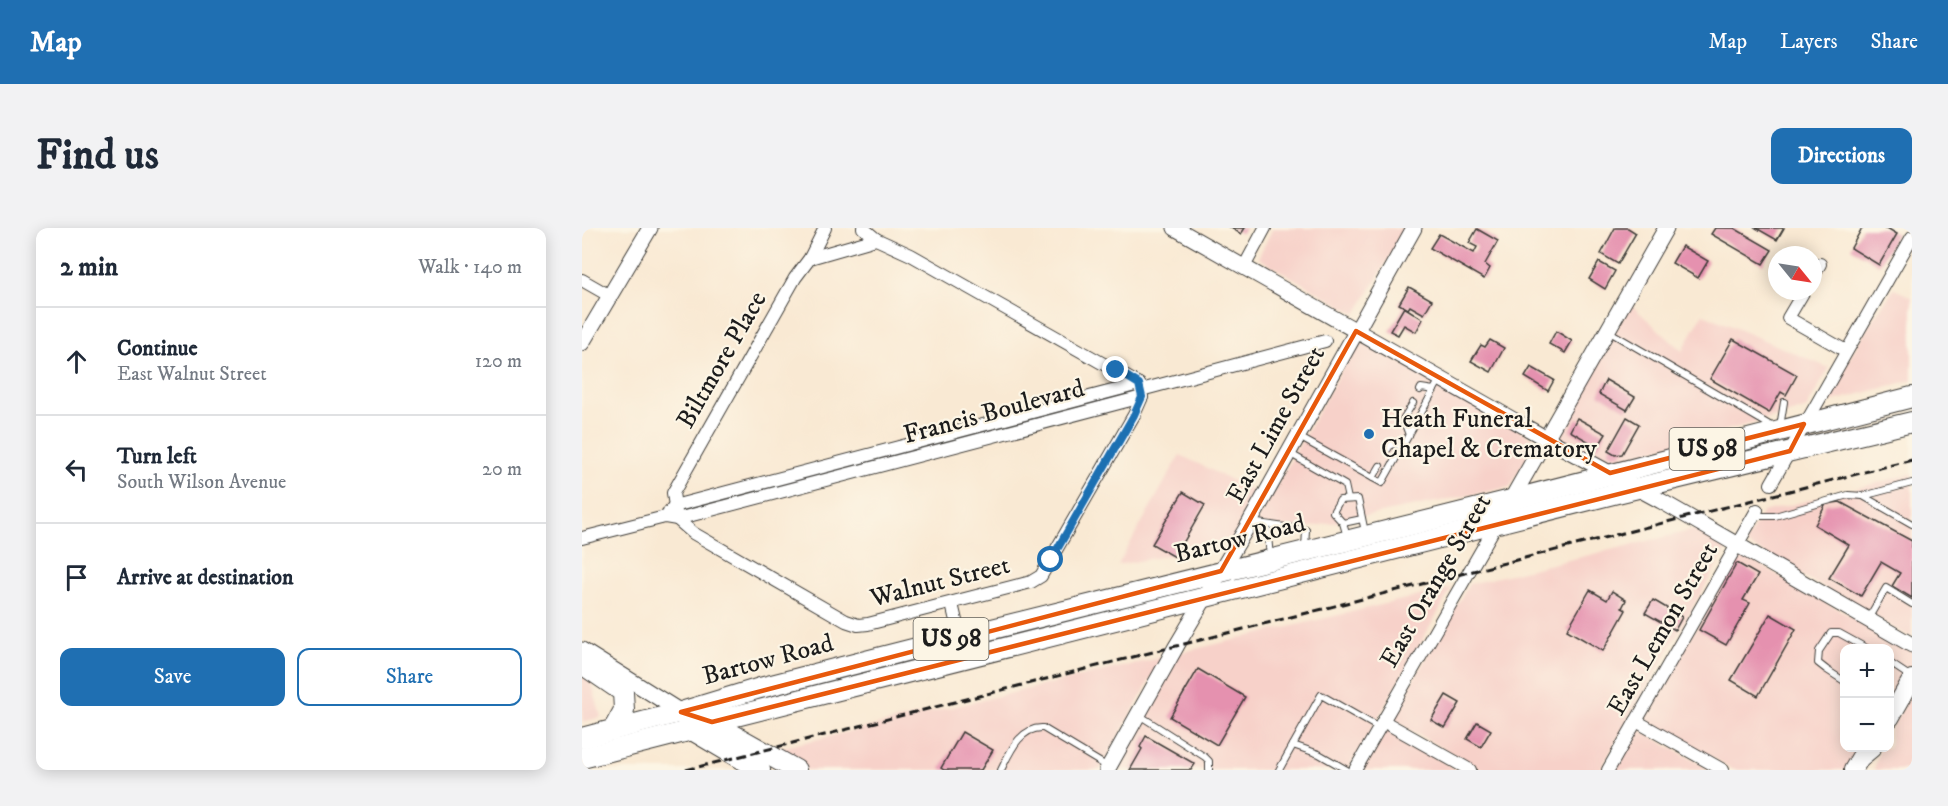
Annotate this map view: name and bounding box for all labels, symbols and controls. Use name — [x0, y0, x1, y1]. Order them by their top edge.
text: Map — [30, 25, 82, 60]
text: Map — [1708, 29, 1747, 55]
text: Layers — [1780, 29, 1838, 55]
text: Share — [1871, 29, 1918, 55]
button: Directions — [1771, 128, 1912, 184]
text: Find us — [36, 130, 159, 182]
north arrow — [1768, 246, 1822, 300]
text: 2 min — [60, 251, 118, 284]
text: Walk · 140 m — [418, 255, 522, 280]
street label: Biltmore Place — [669, 286, 775, 434]
text: Continue — [117, 335, 198, 362]
street label: East Lime Street — [1219, 341, 1333, 509]
icon: ahead — [60, 345, 93, 378]
text: 120 m — [475, 349, 522, 374]
route end — [1102, 356, 1128, 382]
text: East Walnut Street — [117, 362, 267, 387]
street label: Francis Boulevard — [900, 372, 1088, 452]
place label: Heath Funeral Chapel & Crematory — [1381, 403, 1597, 466]
marker: Heath Funeral Chapel & Crematory — [1362, 427, 1376, 441]
road number: US 98 — [1670, 428, 1744, 470]
text: Turn left — [117, 443, 197, 470]
icon: left — [60, 453, 93, 486]
text: 20 m — [482, 457, 522, 482]
text: South Wilson Avenue — [117, 470, 286, 495]
street label: East Orange Street — [1373, 488, 1499, 674]
street label: Bartow Road — [1171, 507, 1309, 571]
street label: East Lemon Street — [1600, 537, 1726, 721]
route start — [1037, 546, 1063, 572]
street label: Walnut Street — [866, 549, 1013, 615]
icon: arrive — [60, 561, 93, 594]
text: Arrive at destination — [117, 564, 294, 591]
road number: US 98 — [914, 618, 988, 660]
street label: Bartow Road — [699, 627, 837, 693]
map controls — [1840, 644, 1894, 752]
button: + — [1840, 644, 1894, 698]
button: Save — [60, 648, 285, 706]
button: Share — [297, 648, 522, 706]
button: − — [1840, 698, 1894, 752]

